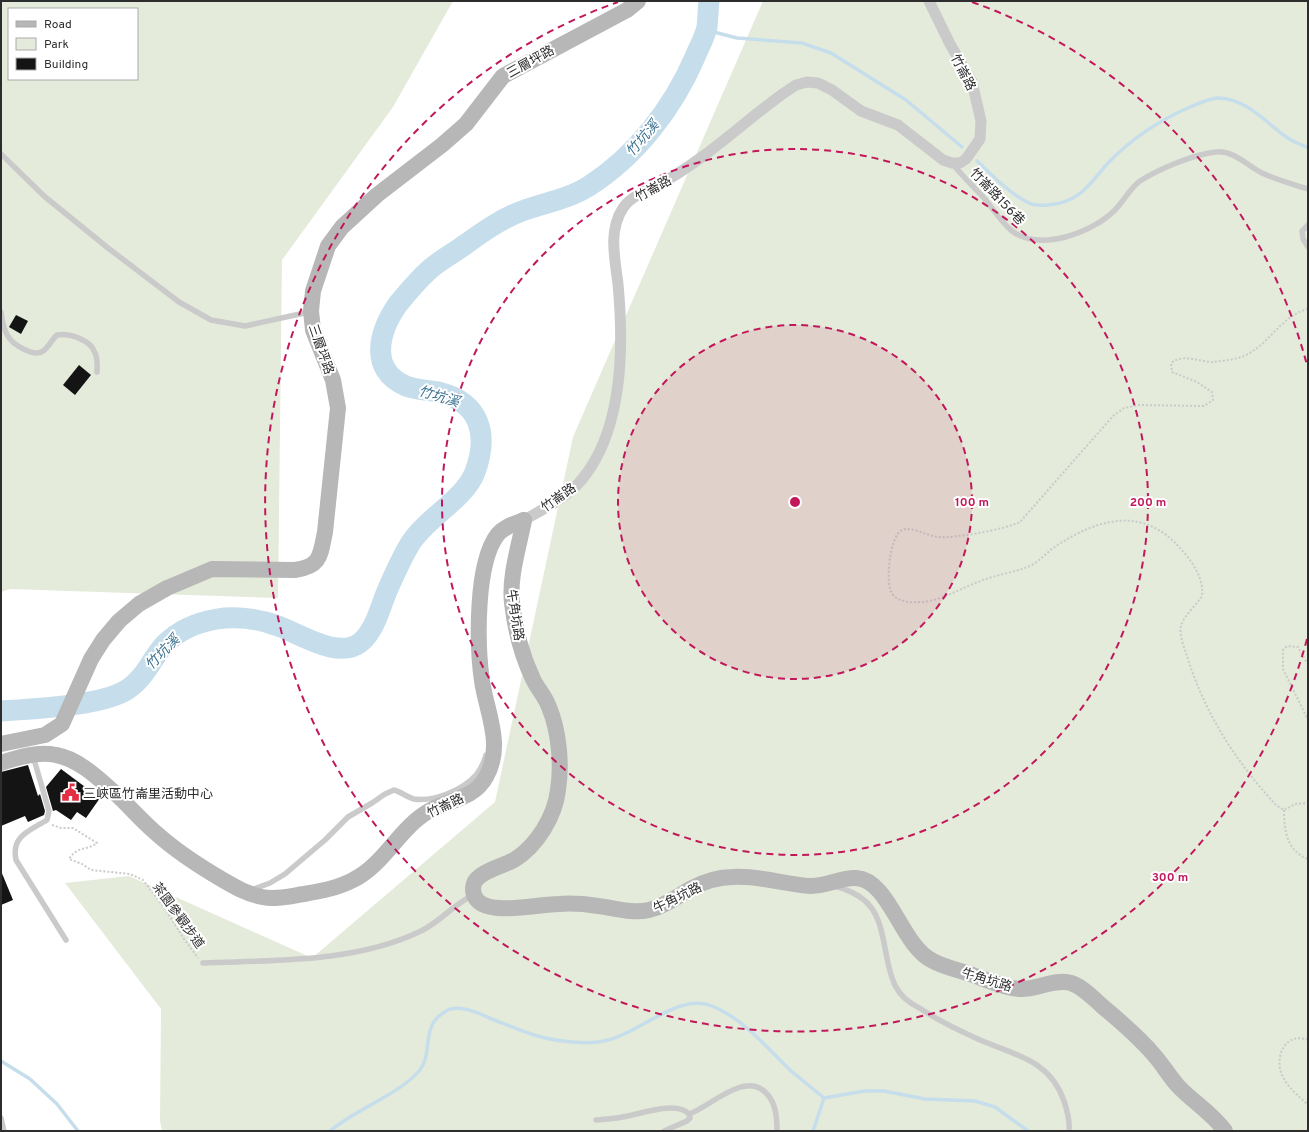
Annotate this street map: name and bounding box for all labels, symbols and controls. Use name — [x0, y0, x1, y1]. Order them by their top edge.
legend — [8, 8, 138, 80]
text: Road — [44, 17, 72, 33]
text: Park — [44, 37, 69, 53]
street label: 三層坪路 — [504, 43, 558, 82]
street label: 竹崙路 — [946, 52, 978, 94]
text: Building — [44, 57, 88, 73]
water label: 竹坑溪 — [623, 116, 665, 160]
street label: 竹崙路156巷 — [966, 166, 1028, 229]
street label: 竹崙路 — [633, 173, 675, 206]
street label: 三層坪路 — [304, 322, 336, 377]
water label: 竹坑溪 — [416, 383, 463, 412]
street label: 竹崙路 — [539, 481, 580, 516]
centre of rings — [788, 495, 802, 509]
text: 100 m — [955, 495, 989, 511]
text: 200 m — [1130, 495, 1166, 511]
street label: 牛角坑路 — [502, 588, 527, 642]
water label: 竹坑溪 — [142, 631, 185, 674]
public building icon: 三峽區竹崙里活動中心 — [60, 783, 80, 803]
place label: 三峽區竹崙里活動中心 — [83, 787, 213, 803]
street label: 竹崙路 — [425, 791, 467, 822]
text: 300 m — [1152, 870, 1188, 886]
street label: 牛角坑路 — [651, 879, 705, 917]
street label: 茶園參觀步道 — [148, 880, 207, 952]
street label: 牛角坑路 — [959, 965, 1014, 996]

